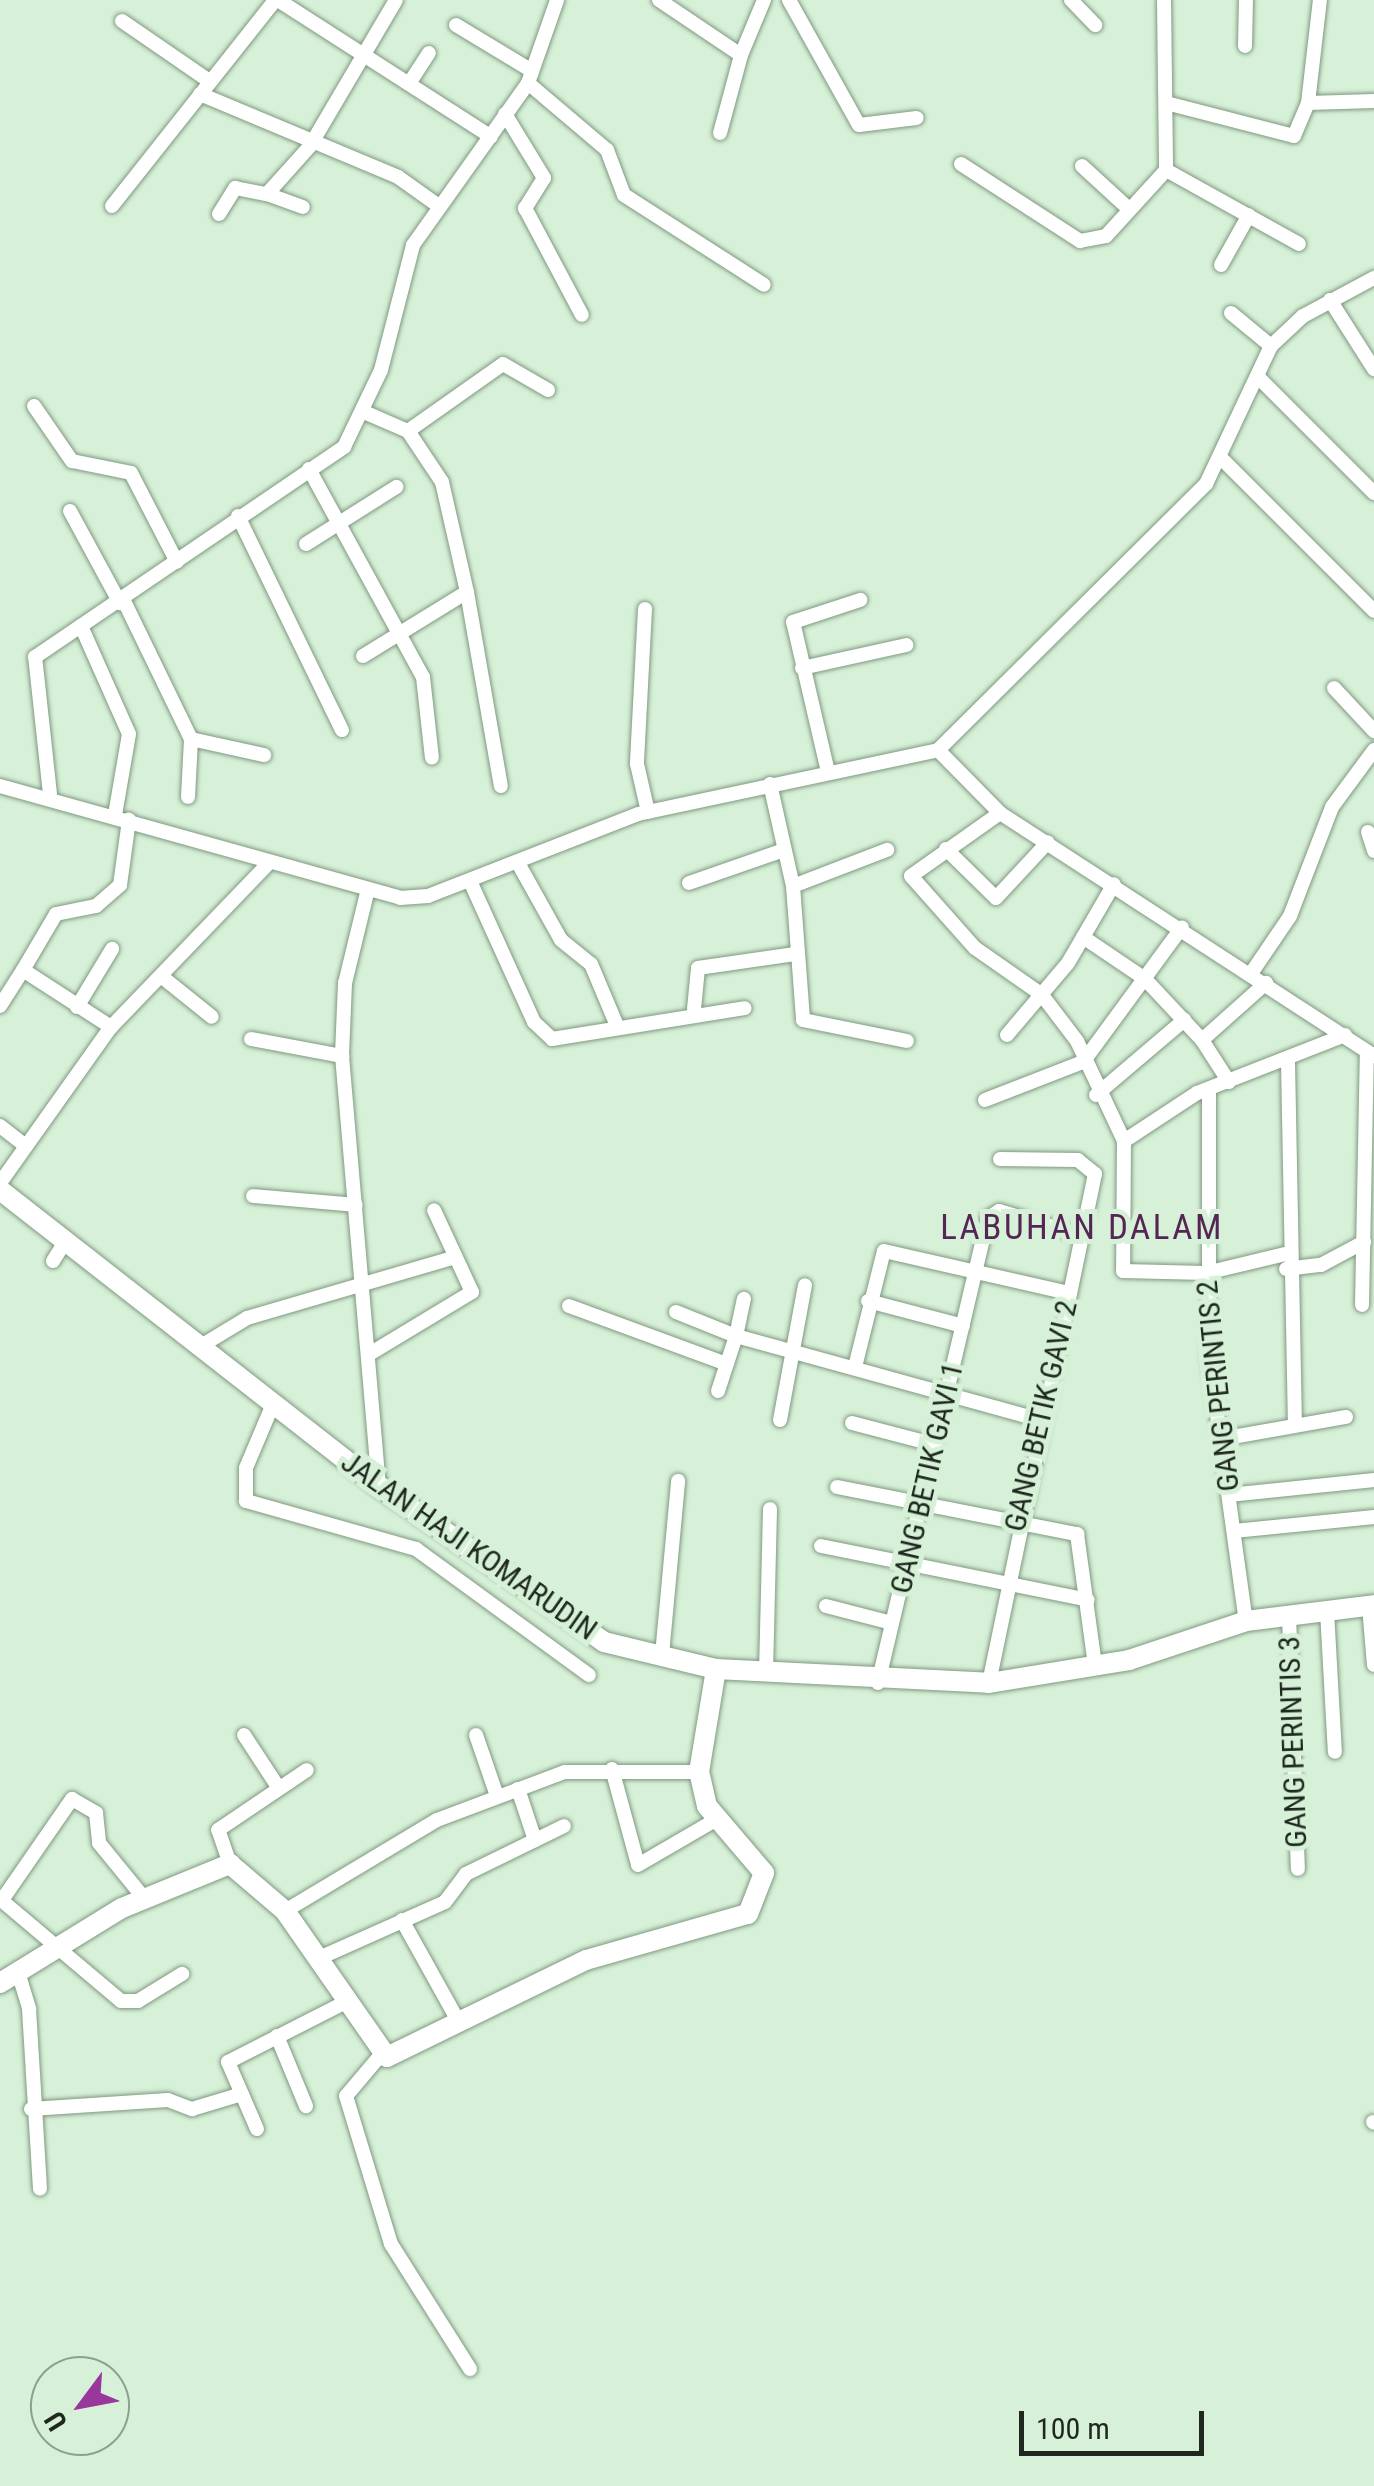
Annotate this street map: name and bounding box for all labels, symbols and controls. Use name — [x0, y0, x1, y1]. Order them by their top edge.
district label: LABUHAN DALAM — [940, 1207, 1224, 1249]
street label: GANG PERINTIS 2 — [1189, 1279, 1247, 1493]
street label: GANG BETIK GAVI 2 — [997, 1297, 1085, 1535]
street label: GANG BETIK GAVI 1 — [883, 1359, 971, 1597]
street label: JALAN HAJI KOMARUDIN — [334, 1444, 604, 1648]
street label: GANG PERINTIS 3 — [1271, 1636, 1315, 1848]
north arrow — [30, 2356, 130, 2456]
scale bar — [1024, 2391, 1209, 2453]
text: U — [38, 2406, 74, 2437]
text: 100 m — [1036, 2411, 1110, 2446]

